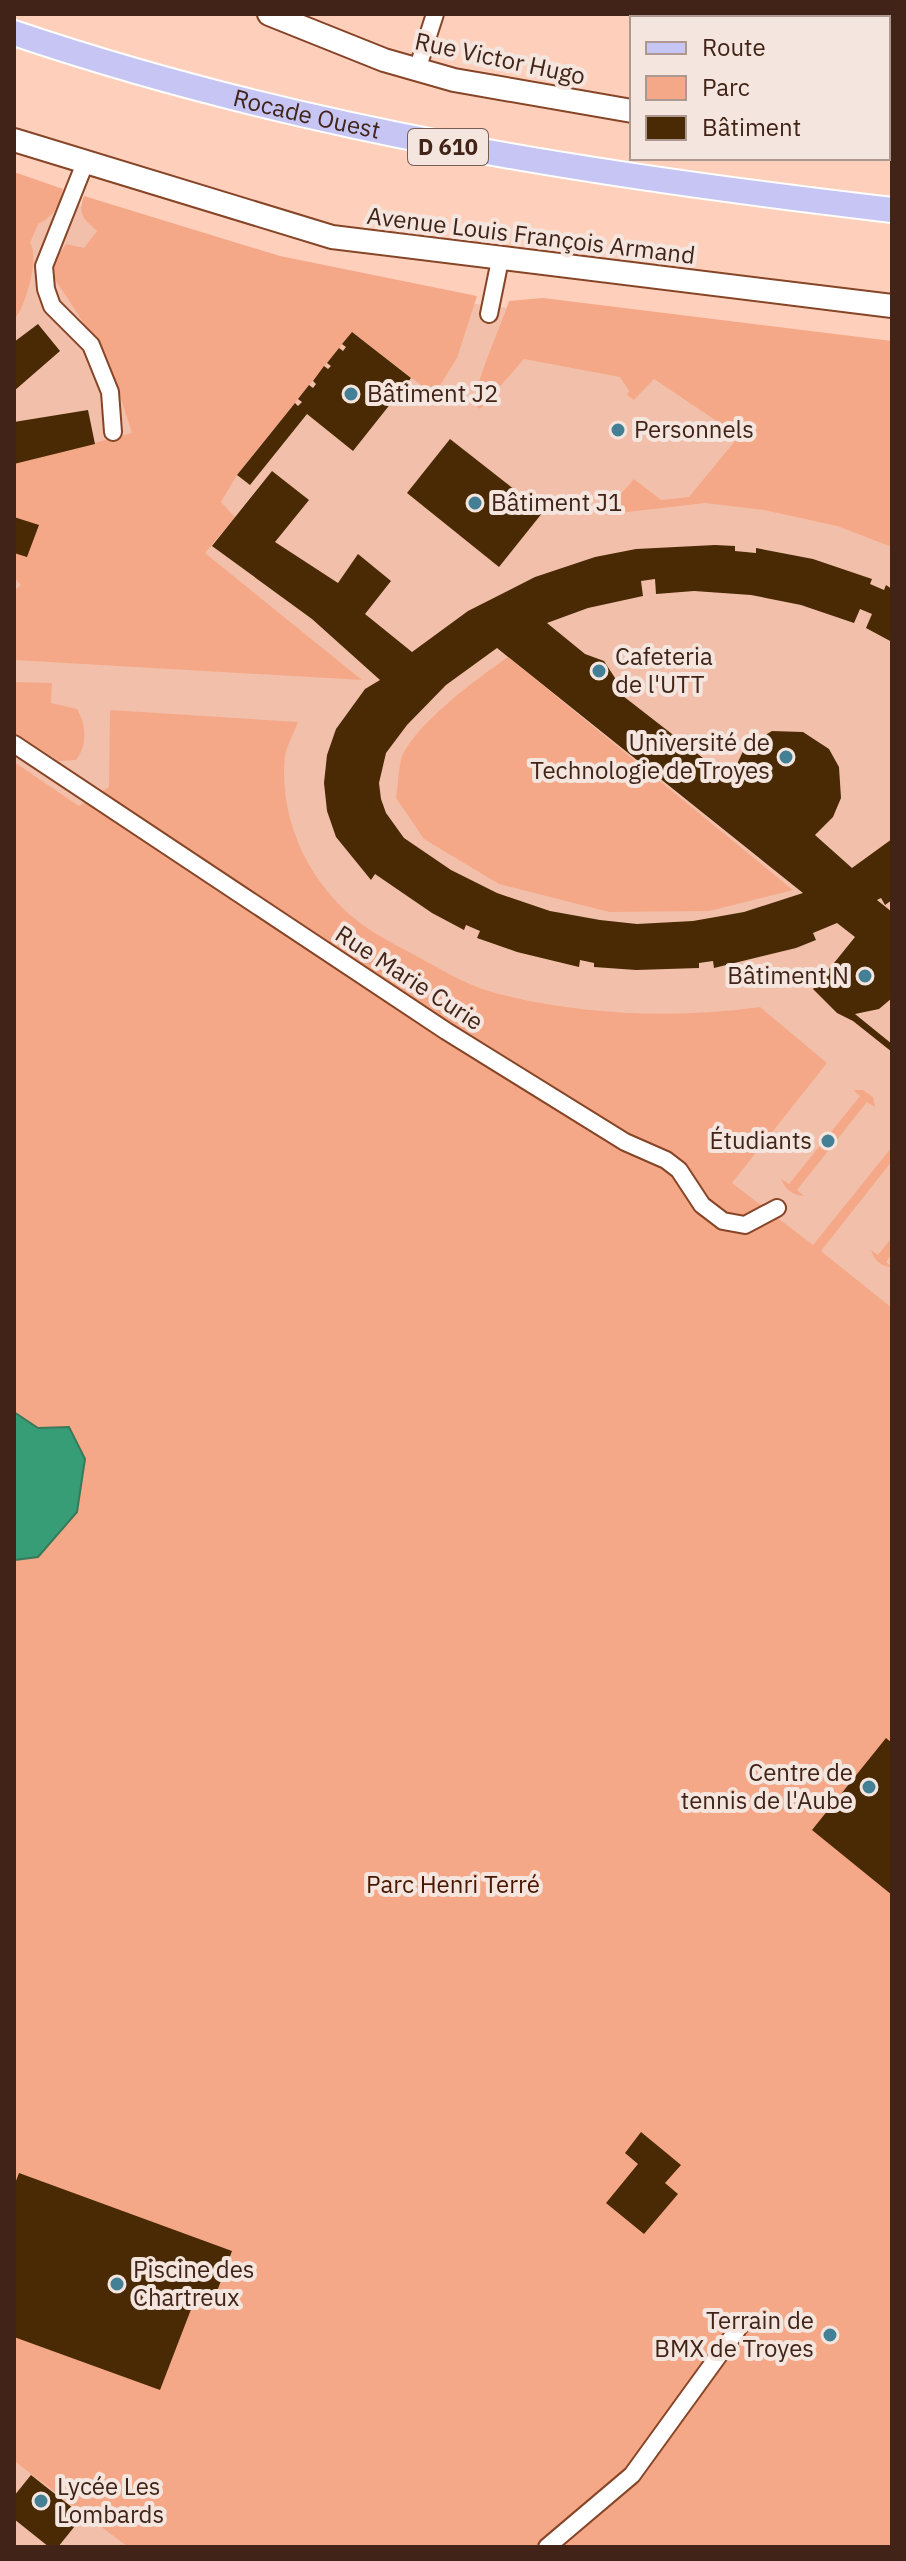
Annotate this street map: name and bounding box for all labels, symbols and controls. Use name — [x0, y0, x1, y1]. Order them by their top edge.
legend — [630, 16, 890, 160]
street label: Rue Victor Hugo — [412, 24, 588, 92]
text: Route — [702, 31, 766, 63]
text: Parc — [702, 71, 750, 103]
street label: Rocade Ouest — [230, 81, 383, 146]
text: Bâtiment — [702, 111, 801, 143]
road number: D 610 — [408, 129, 488, 165]
street label: Avenue Louis François Armand — [365, 199, 697, 271]
place label: Bâtiment J2 — [367, 377, 498, 409]
marker: Bâtiment J2 — [342, 385, 360, 403]
place label: Personnels — [634, 413, 754, 445]
marker: Personnels — [609, 421, 627, 439]
place label: Bâtiment J1 — [491, 486, 622, 518]
marker: Bâtiment J1 — [466, 494, 484, 512]
place label: Cafeteria de l'UTT — [615, 640, 713, 700]
marker: Cafeteria de l'UTT — [590, 662, 608, 680]
place label: Université de Technologie de Troyes — [530, 726, 770, 786]
marker: Université de Technologie de Troyes — [777, 748, 795, 766]
street label: Rue Marie Curie — [329, 917, 490, 1037]
place label: Bâtiment N — [727, 959, 849, 991]
marker: Bâtiment N — [856, 967, 874, 985]
place label: Étudiants — [709, 1124, 812, 1156]
marker: Étudiants — [819, 1132, 837, 1150]
place label: Centre de tennis de l'Aube — [681, 1756, 853, 1816]
marker: Centre de tennis de l'Aube — [860, 1778, 878, 1796]
park label: Parc Henri Terré — [366, 1868, 540, 1900]
place label: Piscine des Chartreux — [133, 2253, 255, 2313]
marker: Piscine des Chartreux — [108, 2275, 126, 2293]
place label: Terrain de BMX de Troyes — [654, 2304, 814, 2364]
marker: Terrain de BMX de Troyes — [821, 2326, 839, 2344]
place label: Lycée Les Lombards — [57, 2470, 164, 2530]
marker: Lycée Les Lombards — [32, 2492, 50, 2510]

